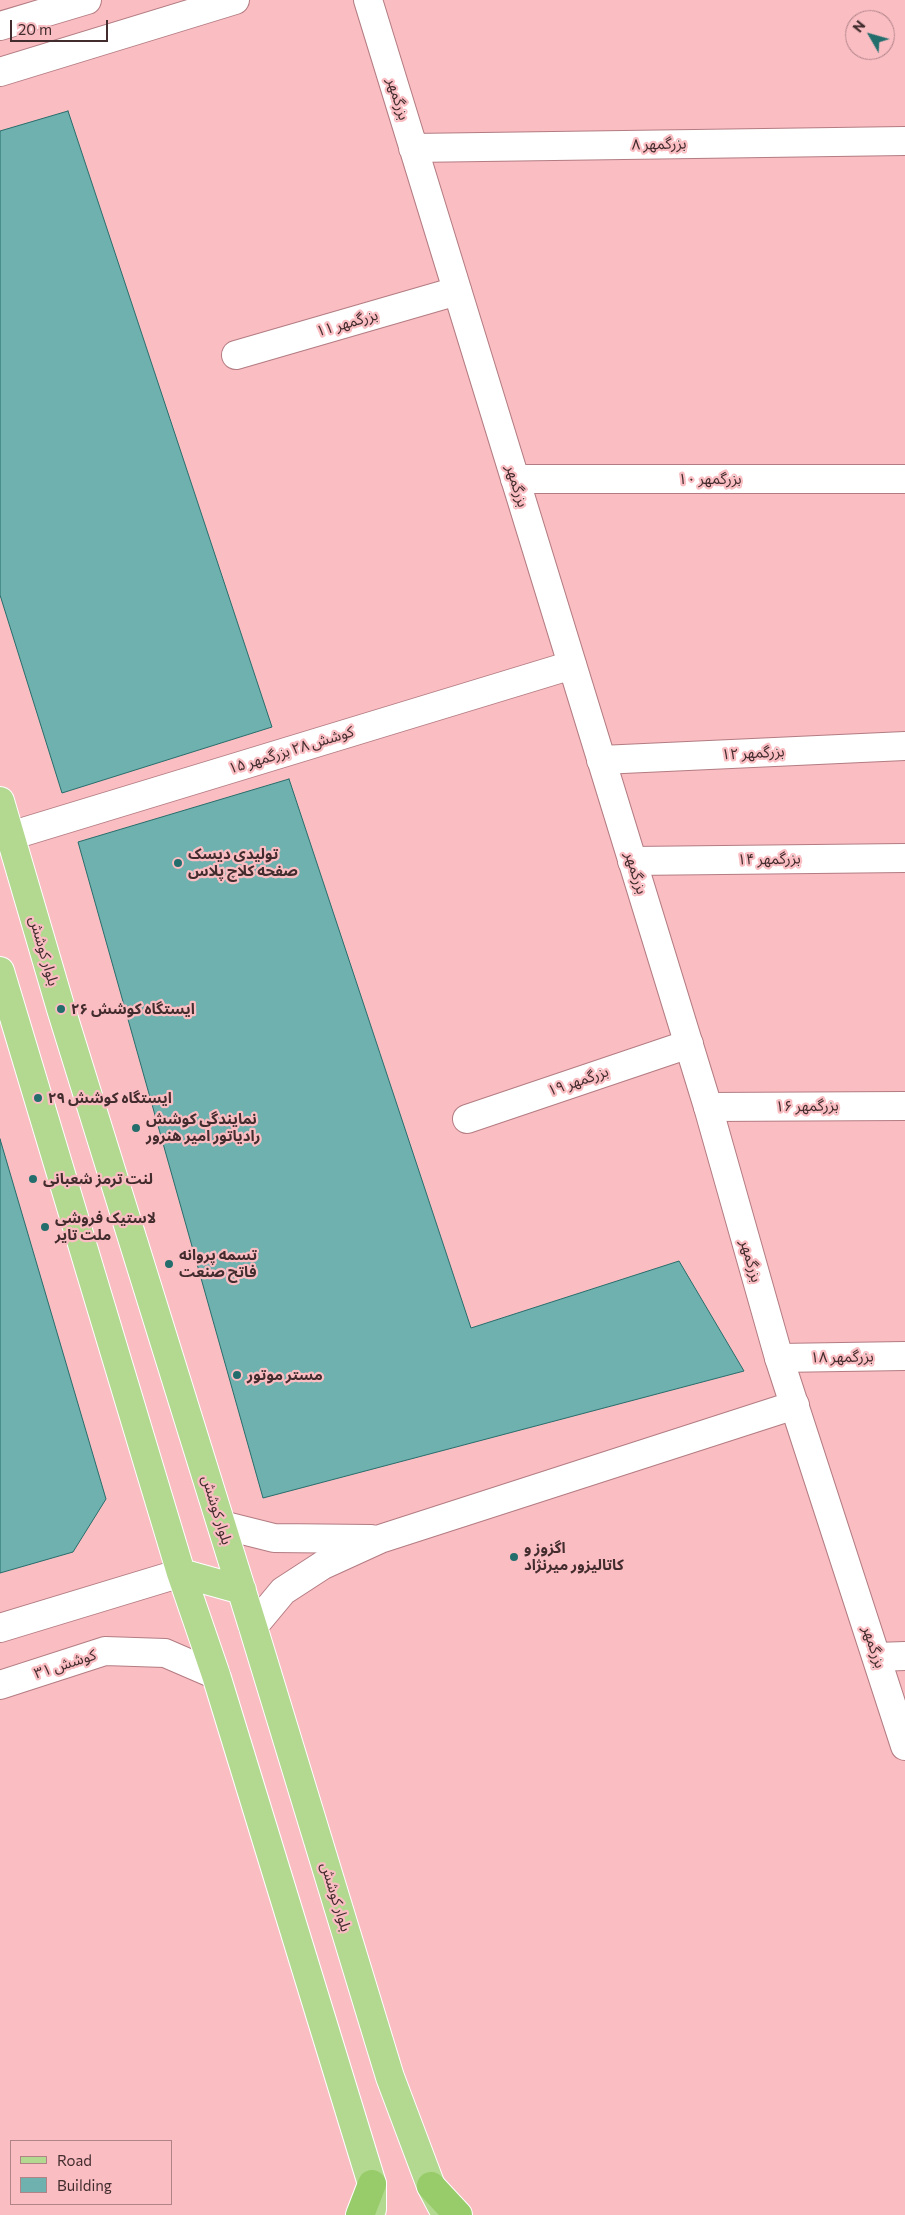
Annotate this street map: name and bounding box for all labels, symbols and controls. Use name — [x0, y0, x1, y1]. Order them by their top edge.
scale bar — [12, 10, 110, 42]
north arrow — [845, 10, 895, 60]
text: N — [849, 17, 869, 35]
text: 20 m — [18, 20, 52, 38]
street label: بزرگمهر — [383, 76, 413, 122]
street label: بزرگمهر ۸ — [631, 135, 687, 153]
street label: بزرگمهر ۱۱ — [314, 306, 380, 340]
street label: بزرگمهر — [502, 463, 532, 509]
street label: بزرگمهر ۱۰ — [678, 470, 742, 488]
street label: کوشش ۲۸ بزرگمهر ۱۵ — [226, 722, 356, 778]
street label: بزرگمهر ۱۲ — [721, 742, 785, 764]
place label: تولیدی دیسک صفحه کلاچ پلاس — [188, 845, 298, 880]
street label: بزرگمهر ۱۴ — [737, 849, 801, 869]
street label: بزرگمهر — [621, 850, 651, 896]
marker: تولیدی دیسک صفحه کلاچ پلاس — [172, 857, 184, 869]
street label: بلوار کوشش — [25, 914, 63, 988]
place label: ایستگاه کوشش ۲۶ — [71, 1000, 195, 1018]
marker: ایستگاه کوشش ۲۶ — [55, 1003, 67, 1015]
street label: بزرگمهر ۱۹ — [545, 1062, 611, 1100]
place label: ایستگاه کوشش ۲۹ — [48, 1089, 172, 1107]
marker: ایستگاه کوشش ۲۹ — [32, 1092, 44, 1104]
street label: بزرگمهر ۱۶ — [775, 1096, 839, 1116]
place label: نمایندگی کوشش رادیاتور امیر هنرور — [146, 1110, 260, 1145]
marker: نمایندگی کوشش رادیاتور امیر هنرور — [130, 1122, 142, 1134]
place label: لنت ترمز شعبانی — [43, 1170, 153, 1188]
marker: لنت ترمز شعبانی — [27, 1173, 39, 1185]
place label: لاستیک فروشی ملت تایر — [55, 1209, 156, 1244]
marker: لاستیک فروشی ملت تایر — [39, 1221, 51, 1233]
street label: بزرگمهر — [736, 1238, 766, 1284]
place label: تسمه پروانه فاتح صنعت — [179, 1246, 257, 1281]
marker: تسمه پروانه فاتح صنعت — [163, 1258, 175, 1270]
street label: بزرگمهر ۱۸ — [810, 1347, 874, 1367]
place label: مستر موتور — [247, 1366, 323, 1384]
marker: مستر موتور — [231, 1369, 243, 1381]
street label: بلوار کوشش — [198, 1473, 236, 1547]
place label: اگزوز و کاتالیزور میرنژاد — [524, 1539, 624, 1574]
marker: اگزوز و کاتالیزور میرنژاد — [508, 1551, 520, 1563]
street label: بزرگمهر — [859, 1624, 889, 1670]
street label: کوشش ۳۱ — [32, 1646, 98, 1682]
street label: بلوار کوشش — [317, 1860, 355, 1934]
legend — [10, 2140, 172, 2205]
text: Road — [57, 2151, 92, 2169]
text: Building — [57, 2176, 112, 2194]

